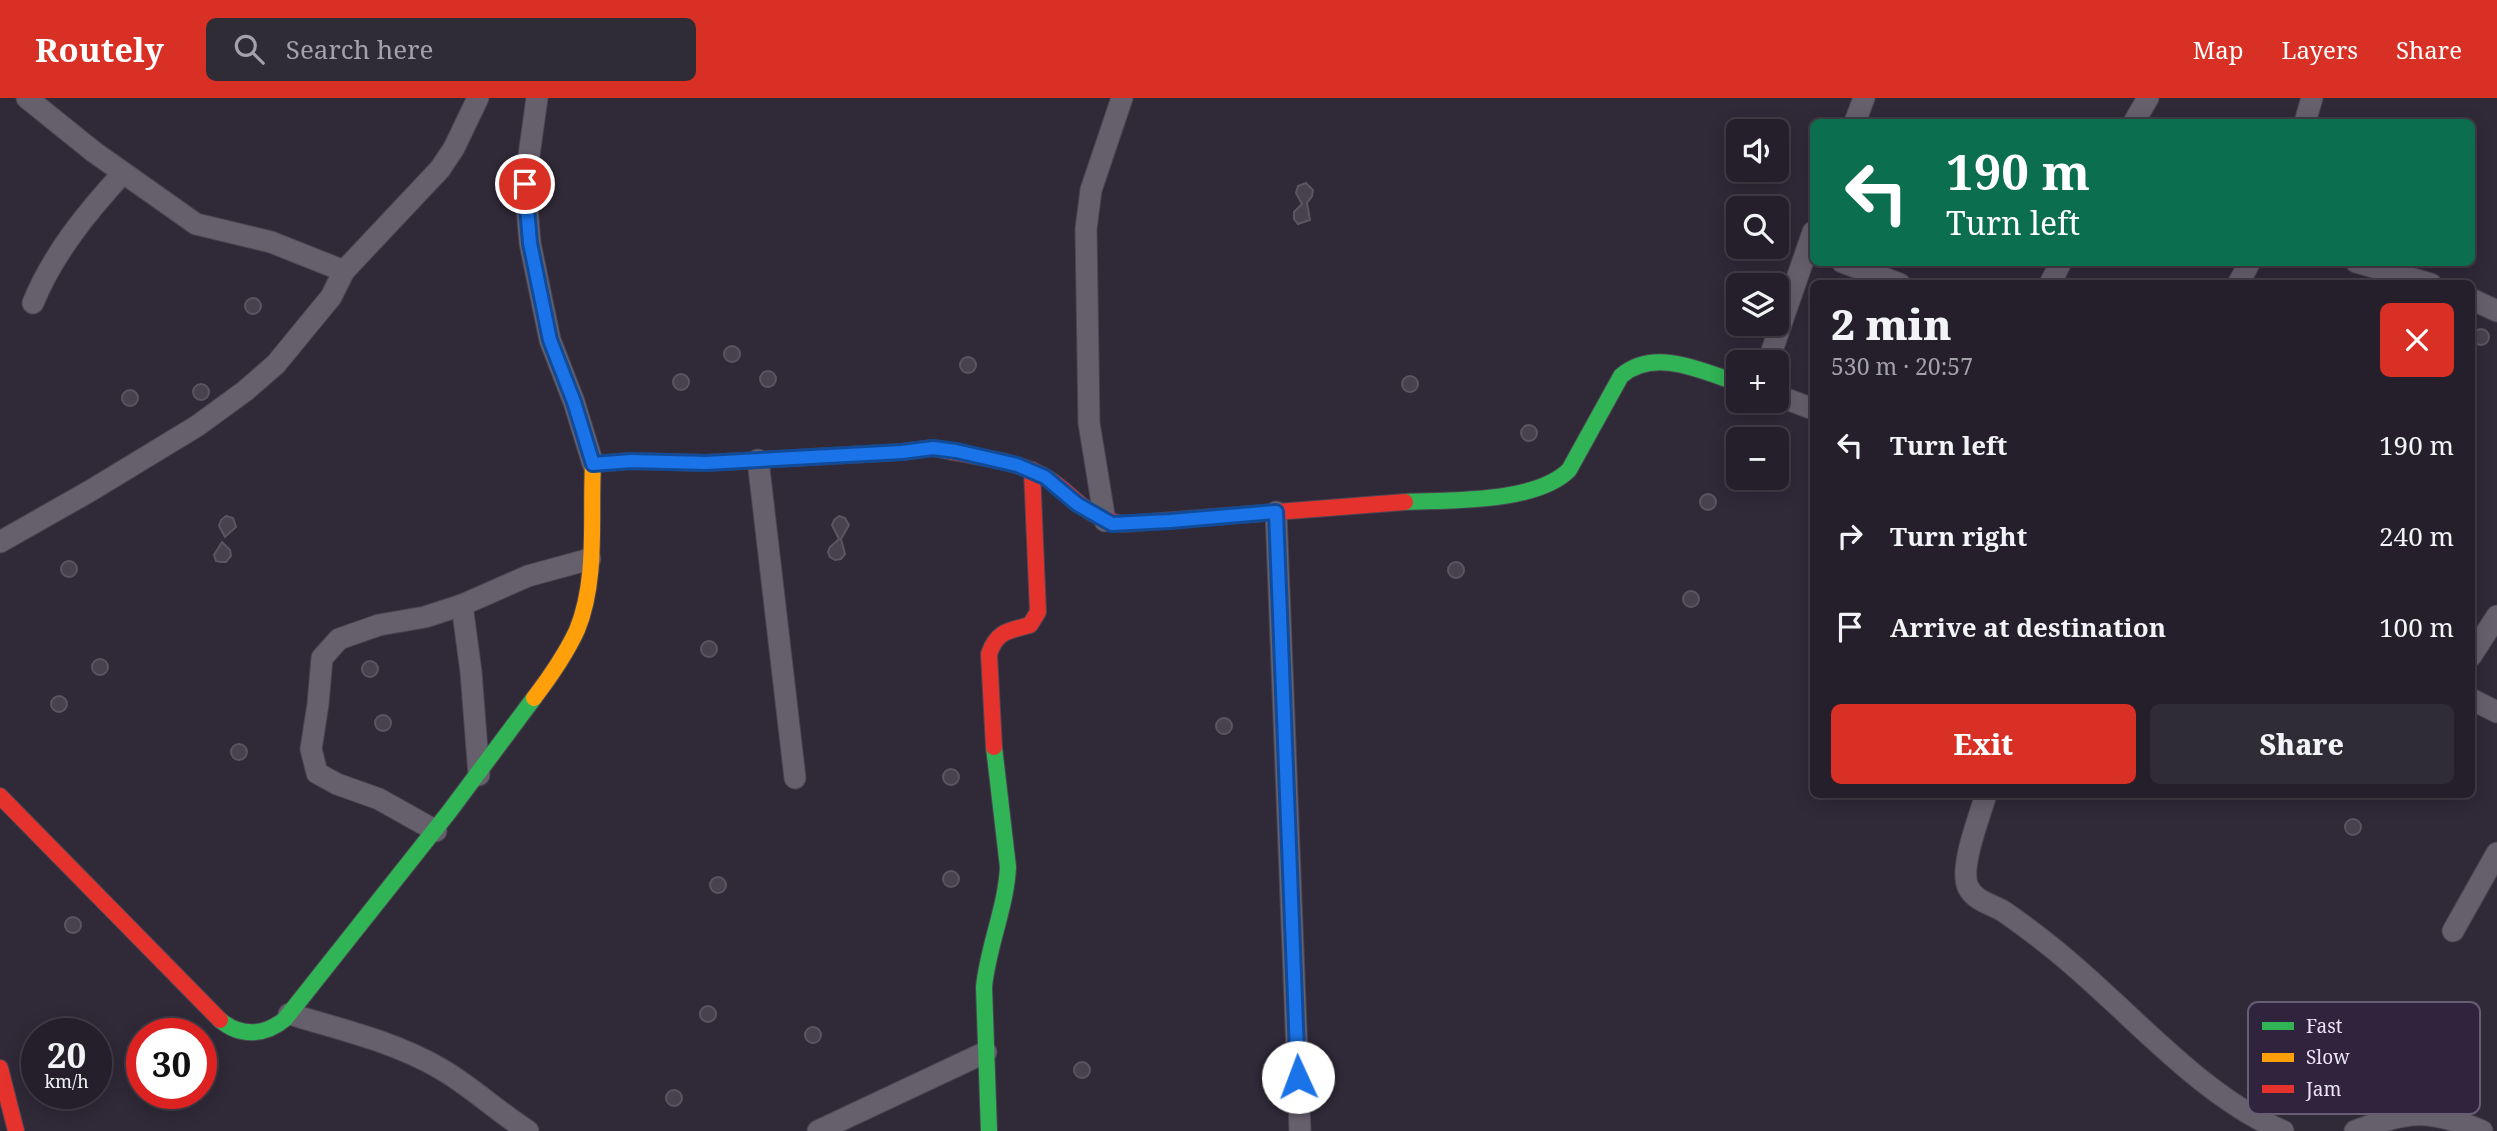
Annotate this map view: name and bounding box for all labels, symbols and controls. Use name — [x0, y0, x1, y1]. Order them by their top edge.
search box — [206, 18, 696, 81]
text: Routely — [35, 27, 164, 72]
icon: search — [230, 30, 268, 68]
text: Search here — [286, 31, 433, 67]
text: Map — [2193, 33, 2244, 66]
text: Layers — [2282, 33, 2358, 66]
text: Share — [2396, 33, 2462, 66]
map controls — [1726, 119, 1789, 490]
button: sound — [1726, 119, 1789, 182]
text: 190 m — [1946, 138, 2090, 204]
icon: left — [1831, 147, 1922, 238]
pin — [495, 154, 555, 214]
icon: arrive — [506, 165, 544, 203]
button: search — [1726, 196, 1789, 259]
text: Turn left — [1946, 201, 2080, 244]
button: layers — [1726, 273, 1789, 336]
text: 2 min — [1831, 295, 1952, 352]
button: close — [2380, 303, 2454, 377]
button: + — [1726, 350, 1789, 413]
text: 530 m · 20:57 — [1831, 350, 1973, 382]
icon: left — [1831, 426, 1869, 464]
button: − — [1726, 427, 1789, 490]
text: Turn left — [1890, 427, 2007, 463]
text: 190 m — [2379, 427, 2454, 463]
icon: right — [1831, 517, 1869, 555]
text: Turn right — [1890, 518, 2027, 554]
text: 240 m — [2379, 518, 2454, 554]
icon: arrive — [1831, 608, 1869, 646]
text: Arrive at destination — [1890, 609, 2166, 645]
text: 100 m — [2379, 609, 2454, 645]
button: Exit — [1831, 704, 2136, 784]
button: Share — [2150, 704, 2454, 784]
legend — [2248, 1002, 2480, 1114]
text: Fast — [2306, 1013, 2343, 1039]
speed limit sign: 30 — [126, 1018, 217, 1109]
text: 20 — [47, 1031, 86, 1078]
position arrow — [1261, 1040, 1335, 1114]
text: Slow — [2306, 1044, 2350, 1070]
text: km/h — [44, 1069, 89, 1093]
text: Jam — [2305, 1076, 2341, 1102]

